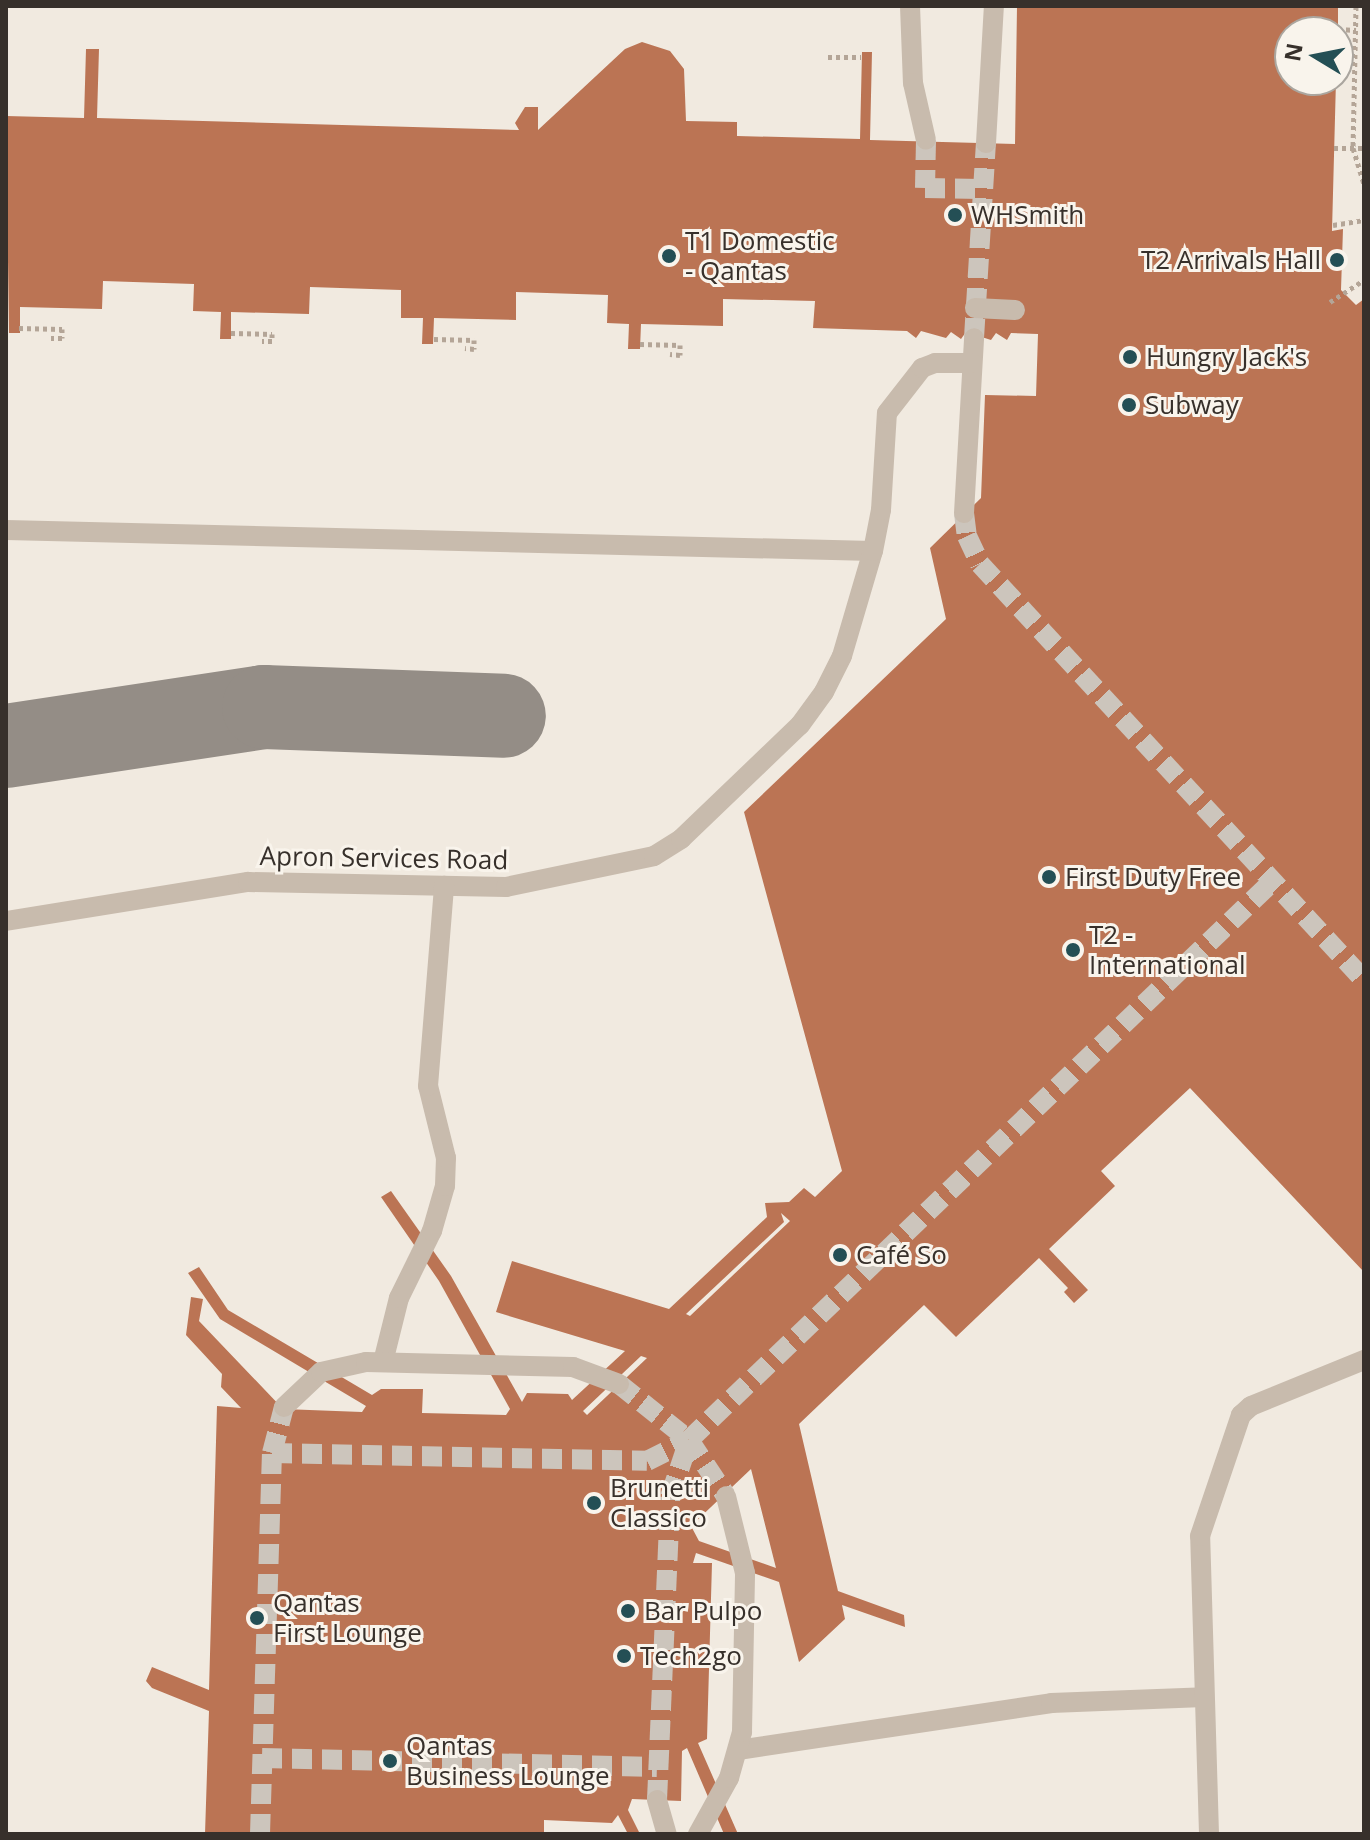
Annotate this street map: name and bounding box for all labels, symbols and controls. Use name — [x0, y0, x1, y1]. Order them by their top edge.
north arrow — [1274, 16, 1354, 96]
text: N — [1276, 41, 1309, 64]
place label: WHSmith — [971, 199, 1084, 231]
marker: WHSmith — [946, 206, 964, 224]
place label: T1 Domestic - Qantas — [685, 225, 835, 286]
place label: T2 Arrivals Hall — [1141, 244, 1321, 276]
marker: T1 Domestic - Qantas — [660, 247, 678, 265]
marker: T2 Arrivals Hall — [1328, 251, 1346, 269]
place label: Hungry Jack's — [1146, 341, 1307, 373]
marker: Hungry Jack's — [1121, 348, 1139, 366]
place label: Subway — [1145, 389, 1239, 421]
marker: Subway — [1120, 396, 1138, 414]
street label: Apron Services Road — [259, 840, 509, 876]
place label: First Duty Free — [1065, 861, 1241, 893]
marker: First Duty Free — [1040, 868, 1058, 886]
place label: T2 - International — [1089, 919, 1246, 980]
marker: T2 - International — [1064, 941, 1082, 959]
place label: Café So — [856, 1239, 947, 1271]
marker: Café So — [831, 1246, 849, 1264]
place label: Brunetti Classico — [610, 1472, 709, 1534]
marker: Brunetti Classico — [585, 1494, 603, 1512]
place label: Qantas First Lounge — [273, 1587, 422, 1648]
place label: Bar Pulpo — [644, 1595, 762, 1627]
marker: Bar Pulpo — [619, 1602, 637, 1620]
marker: Qantas First Lounge — [248, 1609, 266, 1627]
place label: Tech2go — [640, 1640, 742, 1672]
marker: Tech2go — [615, 1647, 633, 1665]
place label: Qantas Business Lounge — [406, 1730, 610, 1792]
marker: Qantas Business Lounge — [381, 1752, 399, 1770]

